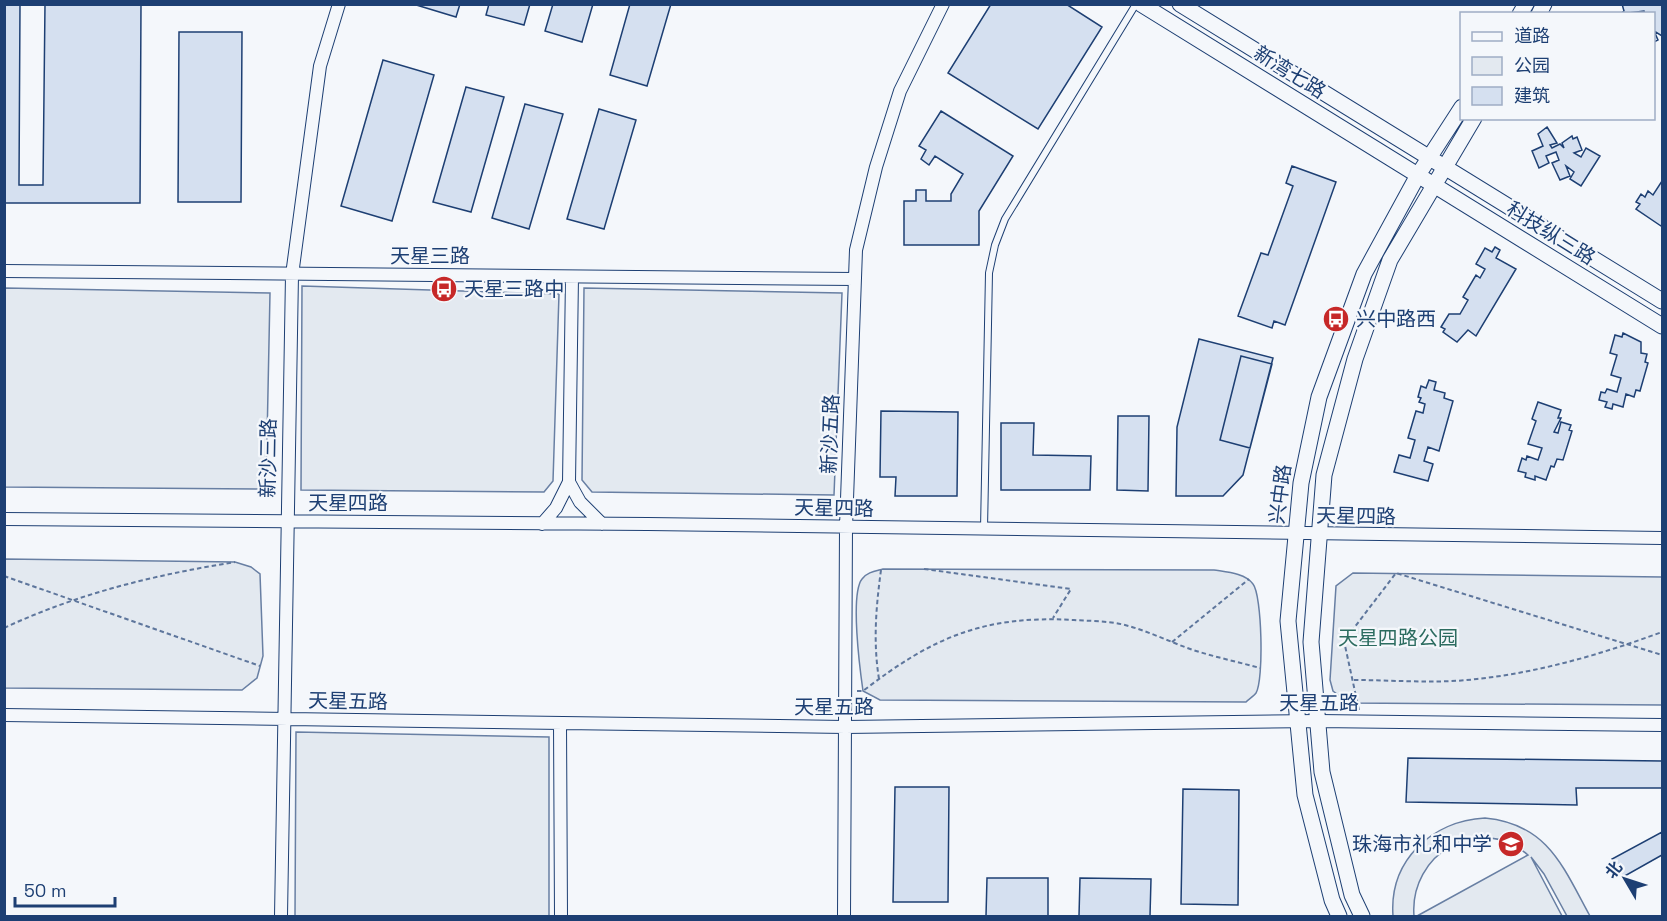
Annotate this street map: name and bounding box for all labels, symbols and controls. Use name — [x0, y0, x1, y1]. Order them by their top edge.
legend — [1460, 12, 1655, 120]
text: 道路 — [1514, 24, 1550, 47]
street label: 新湾七路 — [1249, 40, 1331, 104]
text: 公园 — [1514, 54, 1550, 77]
text: 建筑 — [1514, 84, 1550, 107]
street label: 科技纵三路 — [1502, 195, 1600, 271]
street label: 天星三路 — [390, 243, 470, 269]
bus stop icon: 天星三路中 — [429, 274, 459, 304]
place label: 天星三路中 — [464, 276, 564, 302]
bus stop icon: 兴中路西 — [1321, 304, 1351, 334]
place label: 兴中路西 — [1356, 306, 1436, 332]
street label: 新沙五路 — [816, 394, 844, 474]
street label: 新沙三路 — [254, 418, 282, 498]
street label: 兴中路 — [1263, 463, 1297, 525]
street label: 天星四路 — [308, 490, 388, 516]
street label: 天星四路 — [794, 494, 874, 522]
street label: 天星四路 — [1316, 502, 1396, 530]
park label: 天星四路公园 — [1338, 625, 1458, 651]
street label: 天星五路 — [308, 687, 388, 715]
street label: 天星五路 — [1279, 690, 1359, 716]
street label: 天星五路 — [794, 694, 874, 720]
school or university icon: 珠海市礼和中学 — [1496, 829, 1526, 859]
place label: 珠海市礼和中学 — [1352, 831, 1492, 857]
north arrow — [1595, 849, 1655, 909]
text: 北 — [1601, 857, 1627, 883]
scale bar — [15, 870, 116, 908]
text: 50 m — [24, 879, 66, 902]

